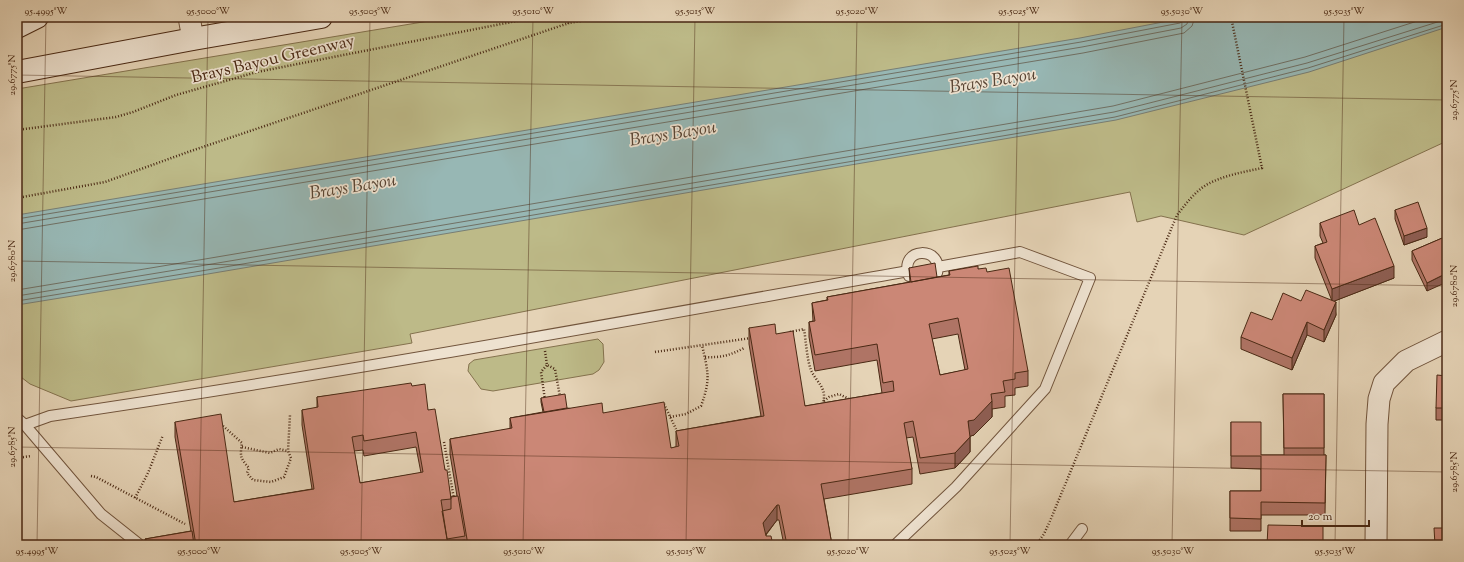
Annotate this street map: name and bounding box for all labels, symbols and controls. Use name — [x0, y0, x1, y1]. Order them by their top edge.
text: 95.4995°W — [25, 4, 67, 19]
text: 95.5000°W — [186, 4, 230, 19]
text: 95.5005°W — [349, 4, 391, 19]
text: 95.5010°W — [512, 4, 554, 19]
text: 95.5015°W — [675, 4, 715, 19]
text: 95.5020°W — [836, 4, 878, 19]
text: 95.5025°W — [998, 4, 1040, 19]
text: 95.5030°W — [1161, 4, 1203, 19]
text: 95.5035°W — [1324, 4, 1364, 19]
street label: Brays Bayou Greenway — [189, 29, 358, 90]
text: 29.6775°N — [5, 55, 20, 95]
water label: Brays Bayou — [948, 62, 1039, 102]
text: 29.6775°N — [1447, 80, 1462, 120]
water label: Brays Bayou — [628, 115, 719, 155]
water label: Brays Bayou — [308, 168, 399, 208]
text: 29.6780°N — [5, 240, 20, 282]
text: 29.6780°N — [1447, 265, 1462, 307]
text: 29.6785°N — [5, 427, 20, 467]
text: 29.6785°N — [1447, 452, 1462, 492]
scale bar — [1302, 502, 1369, 528]
text: 20 m — [1308, 508, 1333, 526]
text: 95.4995°W — [16, 544, 58, 559]
text: 95.5000°W — [177, 544, 221, 559]
text: 95.5005°W — [340, 544, 382, 559]
text: 95.5010°W — [503, 544, 545, 559]
text: 95.5015°W — [666, 544, 706, 559]
text: 95.5020°W — [827, 544, 869, 559]
text: 95.5025°W — [989, 544, 1031, 559]
text: 95.5030°W — [1152, 544, 1194, 559]
text: 95.5035°W — [1315, 544, 1355, 559]

